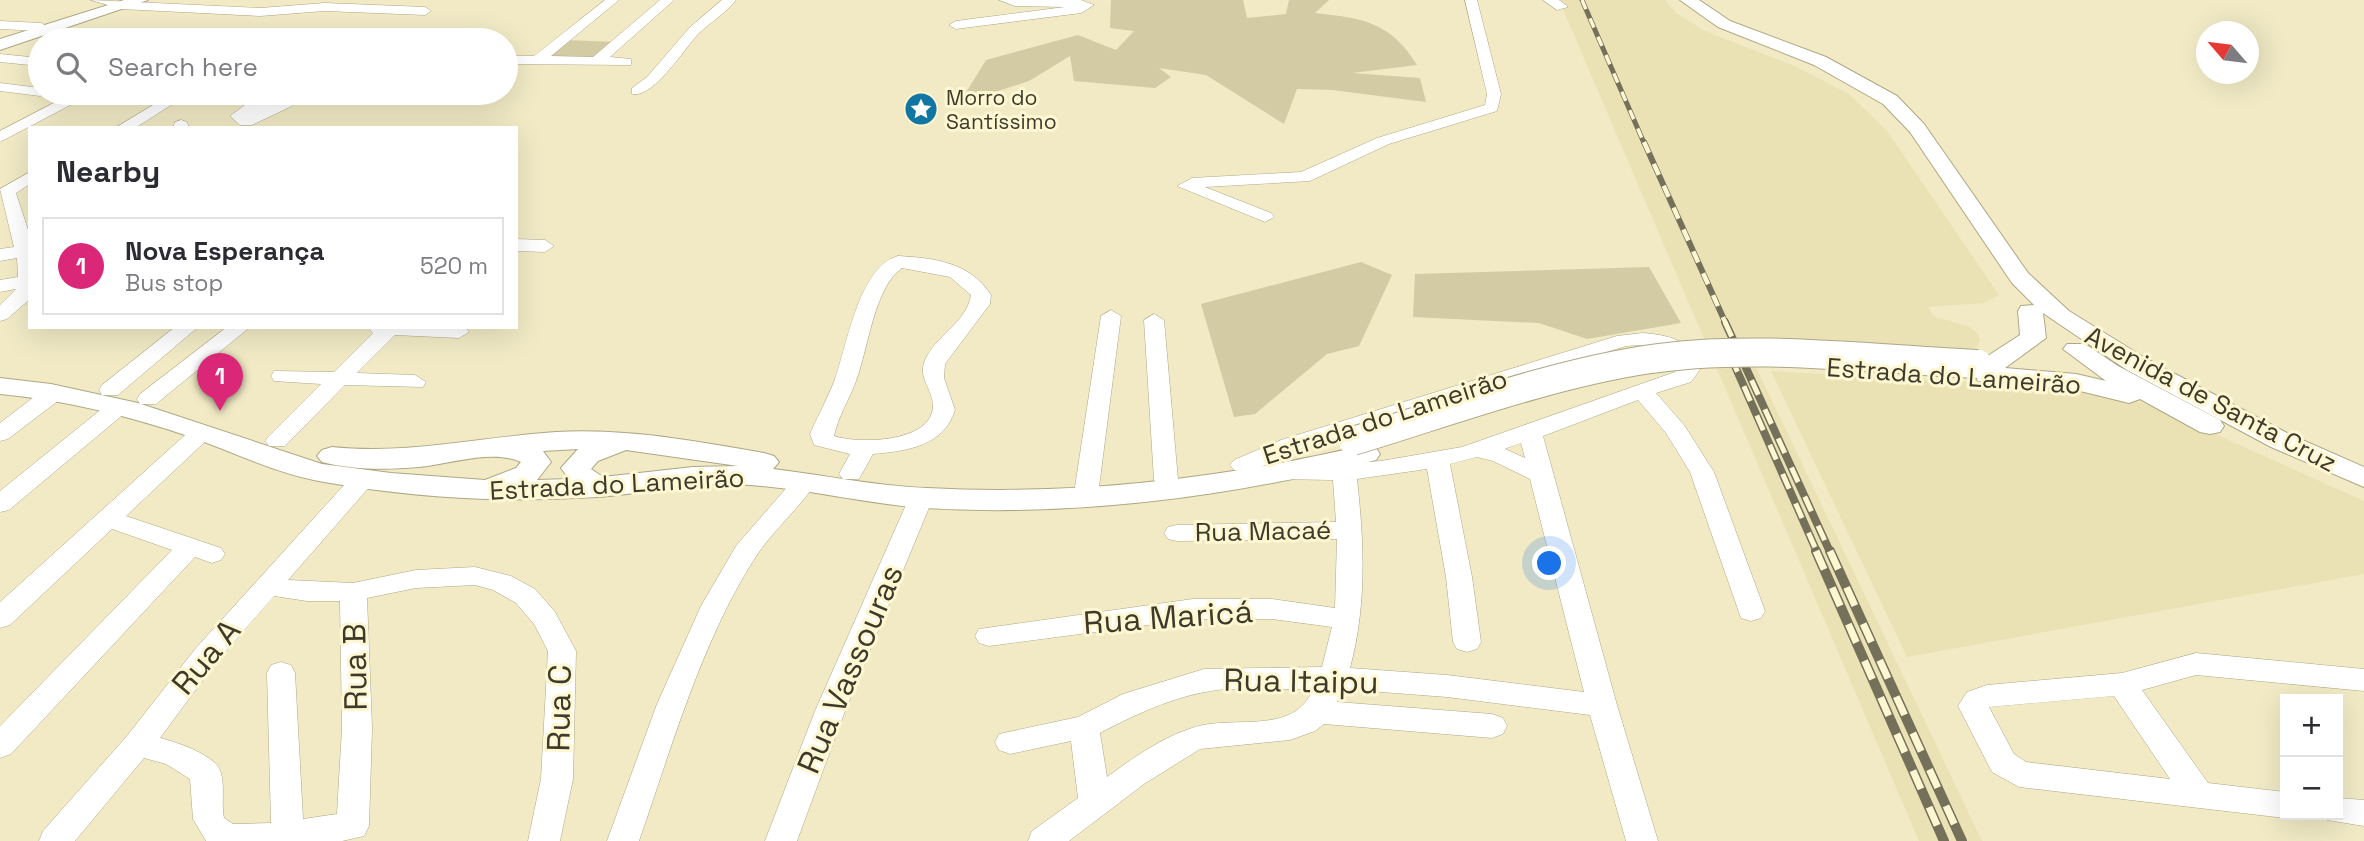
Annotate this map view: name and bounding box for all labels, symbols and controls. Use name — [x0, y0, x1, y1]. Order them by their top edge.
north arrow — [2196, 21, 2259, 84]
search box — [28, 28, 518, 105]
icon: search — [52, 48, 90, 86]
text: Search here — [108, 50, 258, 84]
place label: Morro do Santíssimo — [946, 84, 1057, 135]
place icon: Morro do Santíssimo — [902, 90, 940, 128]
text: Nearby — [56, 152, 160, 191]
text: Nova Esperança — [125, 234, 324, 268]
text: 1 — [76, 251, 86, 281]
text: 520 m — [420, 251, 488, 281]
text: Bus stop — [125, 268, 223, 298]
street label: Avenida de Santa Cruz — [2079, 318, 2343, 480]
street label: Estrada do Lameirão — [1826, 350, 2082, 402]
pin: 1 — [197, 353, 243, 411]
street label: Estrada do Lameirão — [1258, 361, 1512, 473]
street label: Estrada do Lameirão — [489, 460, 745, 508]
street label: Rua Macaé — [1194, 513, 1332, 549]
your location — [1532, 546, 1566, 580]
street label: Rua Vassouras — [788, 559, 912, 779]
street label: Rua Maricá — [1082, 591, 1254, 643]
street label: Rua A — [163, 611, 249, 703]
street label: Rua B — [334, 623, 376, 711]
street label: Rua Itaipu — [1223, 660, 1379, 702]
street label: Rua C — [538, 664, 580, 752]
map controls — [2280, 694, 2343, 820]
button: + — [2280, 694, 2343, 757]
button: − — [2280, 757, 2343, 820]

